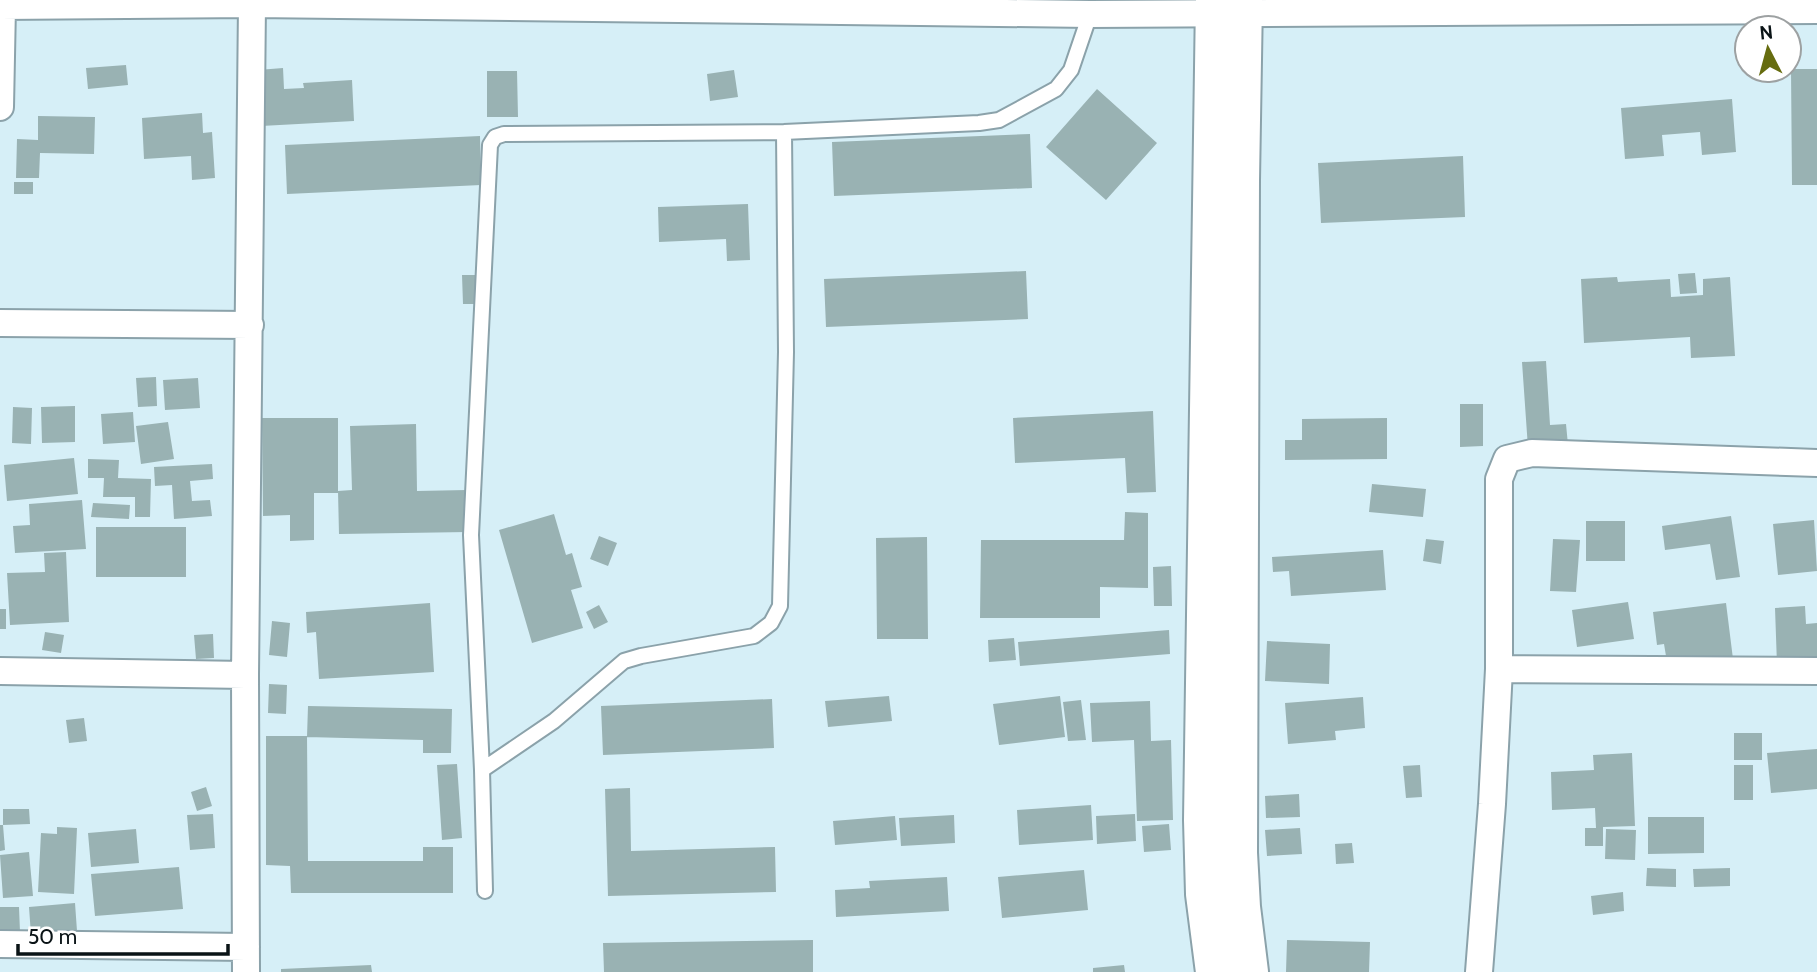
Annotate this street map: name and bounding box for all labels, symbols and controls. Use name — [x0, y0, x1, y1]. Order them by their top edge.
north arrow — [1733, 14, 1803, 84]
text: N — [1758, 20, 1774, 45]
scale bar — [18, 912, 228, 956]
text: 50 m — [28, 924, 77, 949]

